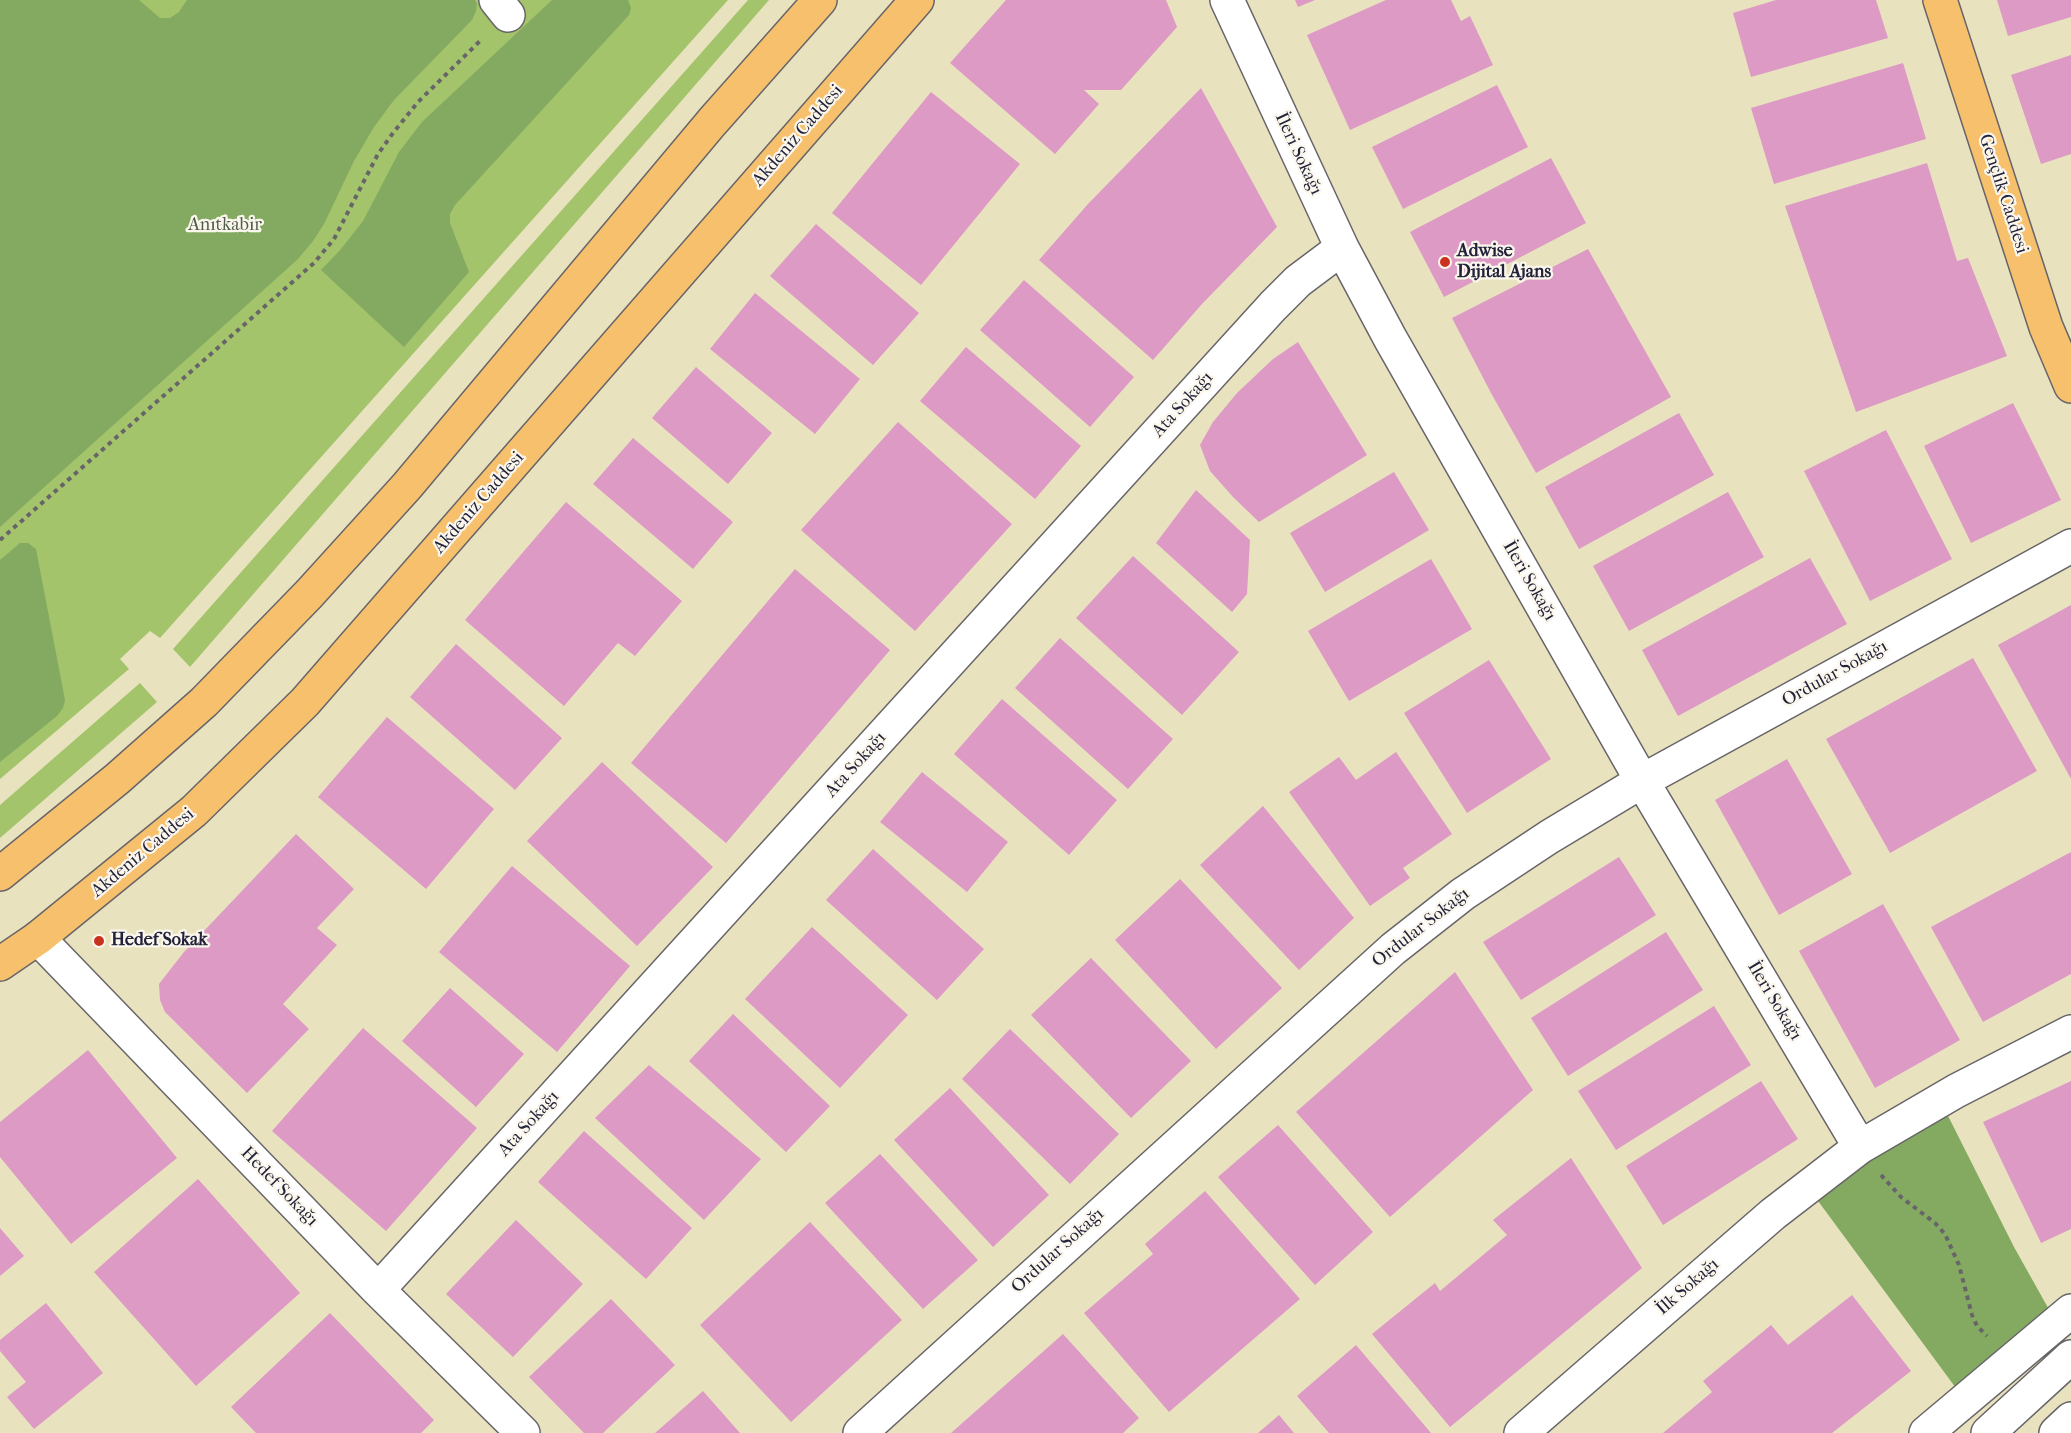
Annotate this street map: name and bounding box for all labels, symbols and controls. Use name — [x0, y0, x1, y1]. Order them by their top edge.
street label: Akdeniz Caddesi — [748, 81, 848, 191]
street label: İleri Sokağı — [1270, 109, 1326, 199]
street label: Gençlik Caddesi — [1974, 132, 2032, 256]
park label: Anıtkabir — [188, 215, 262, 237]
place label: Adwise Dijital Ajans — [1457, 241, 1551, 284]
marker: Adwise Dijital Ajans — [1438, 255, 1452, 269]
street label: Ata Sokağı — [1148, 368, 1218, 442]
street label: Akdeniz Caddesi — [429, 448, 529, 558]
street label: İleri Sokağı — [1498, 537, 1560, 625]
street label: Ordular Sokağı — [1778, 636, 1892, 712]
street label: Ata Sokağı — [821, 728, 891, 802]
street label: Akdeniz Caddesi — [87, 804, 199, 902]
street label: Ordular Sokağı — [1368, 883, 1474, 973]
place label: Hedef Sokak — [111, 930, 208, 952]
marker: Hedef Sokak — [92, 934, 106, 948]
street label: İleri Sokağı — [1742, 958, 1806, 1044]
street label: Ata Sokağı — [494, 1087, 564, 1161]
street label: Hedef Sokağı — [236, 1143, 322, 1231]
street label: Ordular Sokağı — [1007, 1204, 1109, 1298]
street label: İlk Sokağı — [1652, 1254, 1724, 1320]

